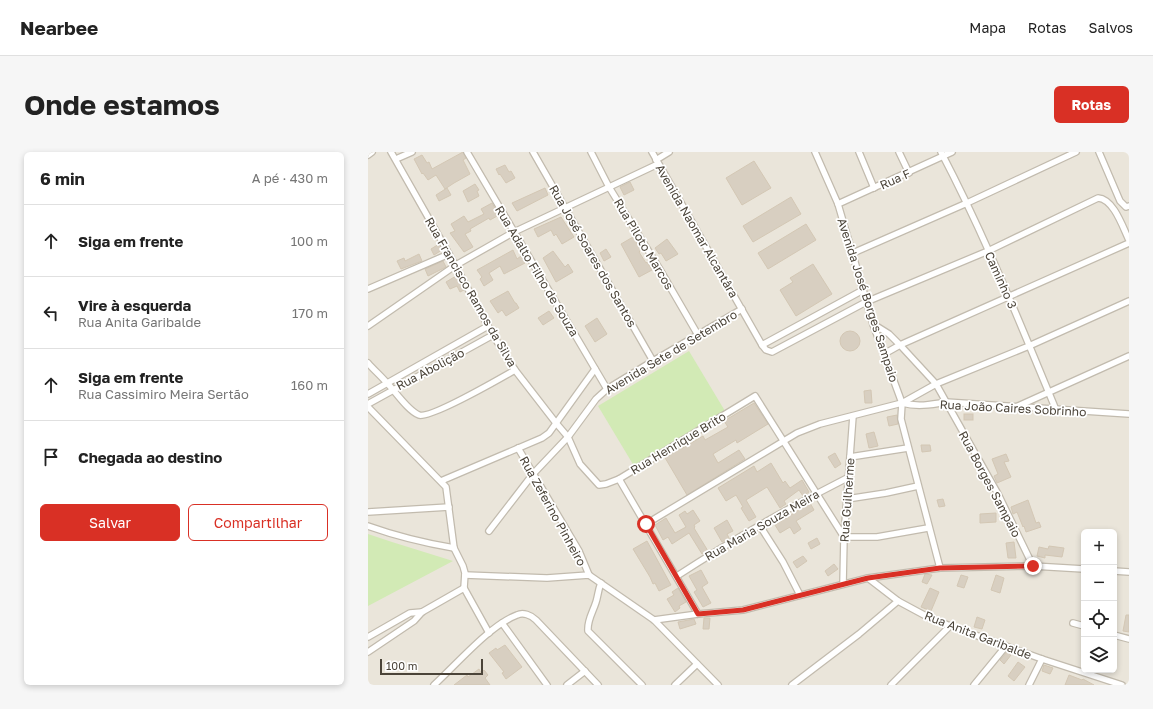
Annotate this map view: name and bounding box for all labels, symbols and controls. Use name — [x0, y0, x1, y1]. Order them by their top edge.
text: Nearbee — [20, 16, 98, 39]
text: Mapa — [969, 19, 1006, 36]
text: Rotas — [1028, 19, 1067, 36]
text: Salvos — [1089, 19, 1133, 36]
button: Rotas — [1054, 86, 1129, 123]
text: Onde estamos — [24, 88, 220, 121]
street label: Avenida Naomar Alcantâra — [653, 162, 741, 300]
street label: Rua F — [877, 166, 913, 192]
text: 6 min — [40, 168, 85, 189]
text: A pé · 430 m — [252, 170, 328, 186]
street label: Rua José Soares dos Santos — [546, 182, 640, 330]
street label: Rua Piloto Marcos — [611, 196, 677, 292]
street label: Rua Adalto Filho de Souza — [492, 203, 582, 339]
street label: Rua Francisco Ramos da Silva — [422, 214, 520, 370]
street label: Avenida José Borges Sampaio — [834, 216, 902, 384]
icon: ahead — [40, 230, 62, 252]
text: Siga em frente — [78, 232, 183, 250]
text: 100 m — [291, 233, 328, 249]
street label: Caminho 3 — [982, 249, 1020, 311]
text: Vire à esquerda — [78, 296, 191, 314]
icon: left — [40, 302, 62, 324]
text: 170 m — [292, 305, 328, 321]
street label: Avenida Sete de Setembro — [602, 307, 740, 397]
text: Rua Anita Garibalde — [78, 314, 201, 330]
street label: Rua Abolição — [393, 345, 467, 393]
text: Siga em frente — [78, 368, 183, 386]
icon: ahead — [40, 374, 62, 396]
text: 160 m — [291, 377, 328, 393]
text: Rua Cassimiro Meira Sertão — [78, 386, 249, 402]
street label: Rua João Caires Sobrinho — [939, 397, 1087, 419]
street label: Rua Henrique Brito — [627, 409, 729, 477]
street label: Rua Borges Sampaio — [956, 428, 1024, 540]
icon: arrive — [40, 446, 62, 468]
text: Chegada ao destino — [78, 448, 222, 466]
street label: Rua Zeferino Pinheiro — [517, 453, 589, 569]
street label: Rua Guilherme — [837, 457, 857, 543]
street label: Rua Maria Souza Meira — [702, 486, 822, 564]
button: Salvar — [40, 504, 180, 541]
button: Compartilhar — [188, 504, 328, 541]
route start — [637, 515, 655, 533]
map controls — [1081, 529, 1117, 673]
button: + — [1081, 529, 1117, 565]
route end — [1024, 557, 1042, 575]
button: − — [1081, 565, 1117, 601]
button: locate — [1081, 601, 1117, 637]
street label: Rua Anita Garibalde — [922, 608, 1034, 662]
button: layers — [1081, 637, 1117, 673]
scale bar — [380, 657, 483, 676]
text: 100 m — [386, 659, 417, 672]

